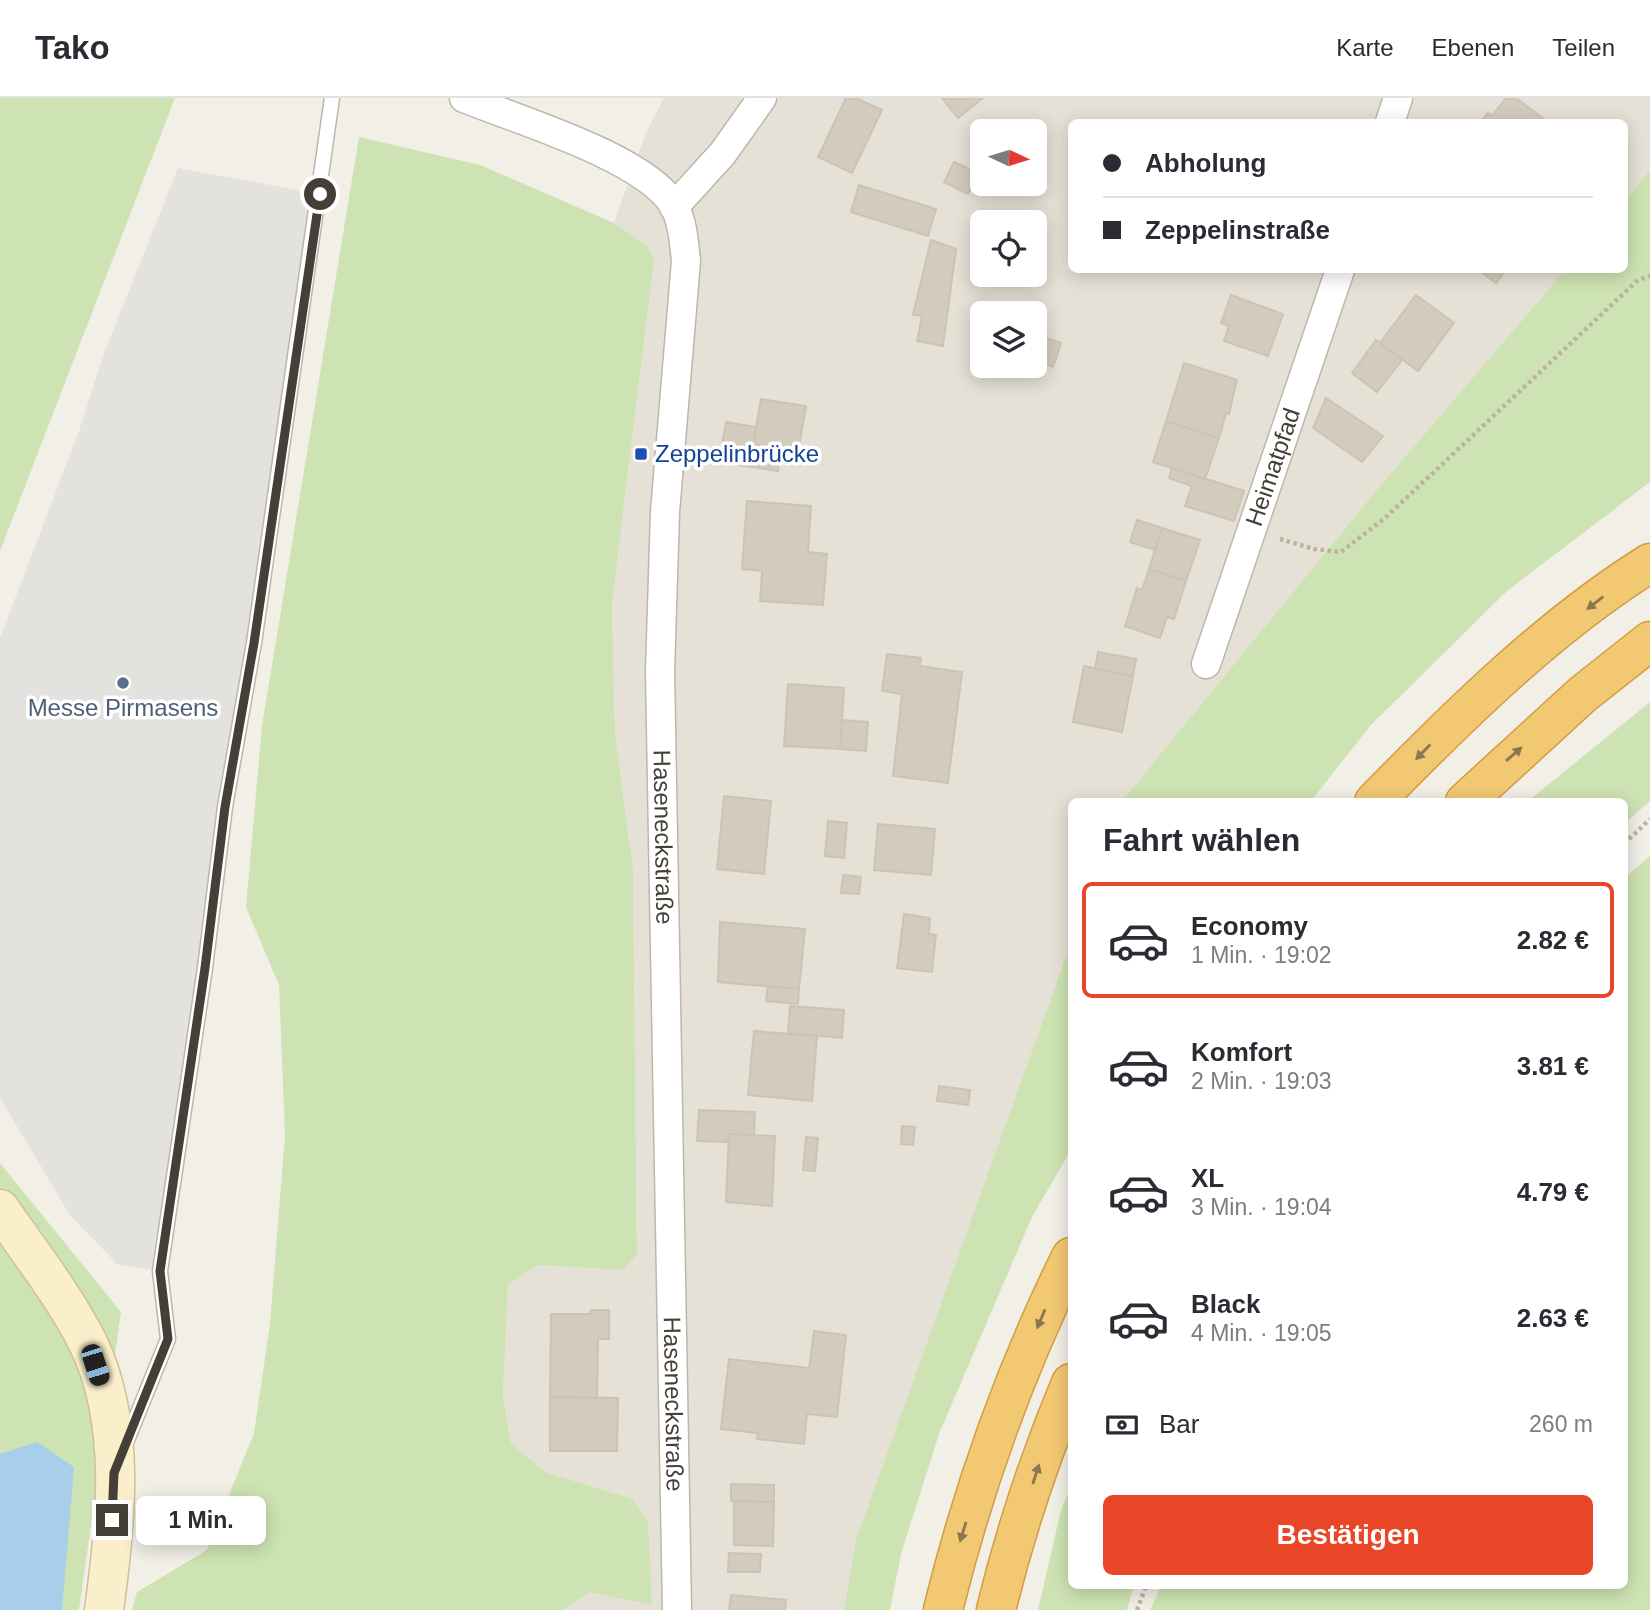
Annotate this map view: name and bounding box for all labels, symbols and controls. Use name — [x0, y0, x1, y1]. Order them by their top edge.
text: Tako — [35, 29, 110, 66]
text: Karte — [1336, 34, 1394, 61]
text: Ebenen — [1432, 34, 1514, 61]
text: Teilen — [1552, 34, 1615, 61]
north arrow — [970, 119, 1046, 196]
map controls — [970, 119, 1047, 378]
text: Abholung — [1145, 148, 1266, 178]
route start — [304, 178, 336, 210]
button: locate — [970, 210, 1047, 287]
text: Zeppelinstraße — [1145, 215, 1330, 245]
button: layers — [970, 301, 1047, 378]
street label: Heimatpfad — [1240, 404, 1305, 529]
place label: Zeppelinbrücke — [655, 440, 819, 467]
marker: Zeppelinbrücke — [633, 446, 649, 462]
one-way arrow — [1586, 595, 1604, 609]
marker: Messe Pirmasens — [115, 675, 131, 691]
place label: Messe Pirmasens — [28, 694, 218, 721]
one-way arrow — [1415, 743, 1432, 759]
one-way arrow — [1505, 747, 1522, 762]
street label: Haseneckstraße — [648, 749, 679, 925]
text: Fahrt wählen — [1103, 822, 1300, 858]
icon: car — [1107, 909, 1170, 972]
text: Economy — [1191, 911, 1308, 941]
text: 2.82 € — [1517, 925, 1589, 955]
text: 1 Min. · 19:02 — [1191, 942, 1332, 968]
icon: car — [1107, 1035, 1170, 1098]
text: Komfort — [1191, 1037, 1292, 1067]
text: 3.81 € — [1517, 1051, 1589, 1081]
text: 2 Min. · 19:03 — [1191, 1068, 1332, 1094]
icon: car — [1107, 1161, 1170, 1224]
text: XL — [1191, 1163, 1224, 1193]
text: 4.79 € — [1517, 1177, 1589, 1207]
text: 3 Min. · 19:04 — [1191, 1194, 1332, 1220]
icon: car — [1107, 1287, 1170, 1350]
text: Black — [1191, 1289, 1260, 1319]
text: 2.63 € — [1517, 1303, 1589, 1333]
one-way arrow — [1036, 1308, 1047, 1329]
street label: Haseneckstraße — [659, 1316, 689, 1492]
text: 4 Min. · 19:05 — [1191, 1320, 1332, 1346]
car — [79, 1342, 112, 1388]
icon: cash — [1103, 1406, 1141, 1444]
text: Bar — [1159, 1409, 1199, 1439]
text: 260 m — [1529, 1411, 1593, 1437]
one-way arrow — [1031, 1463, 1042, 1484]
button: Bestätigen — [1103, 1495, 1593, 1575]
callout: 1 Min. — [136, 1496, 266, 1544]
route end — [96, 1504, 128, 1536]
text: 1 Min. — [168, 1507, 234, 1533]
one-way arrow — [957, 1522, 967, 1543]

